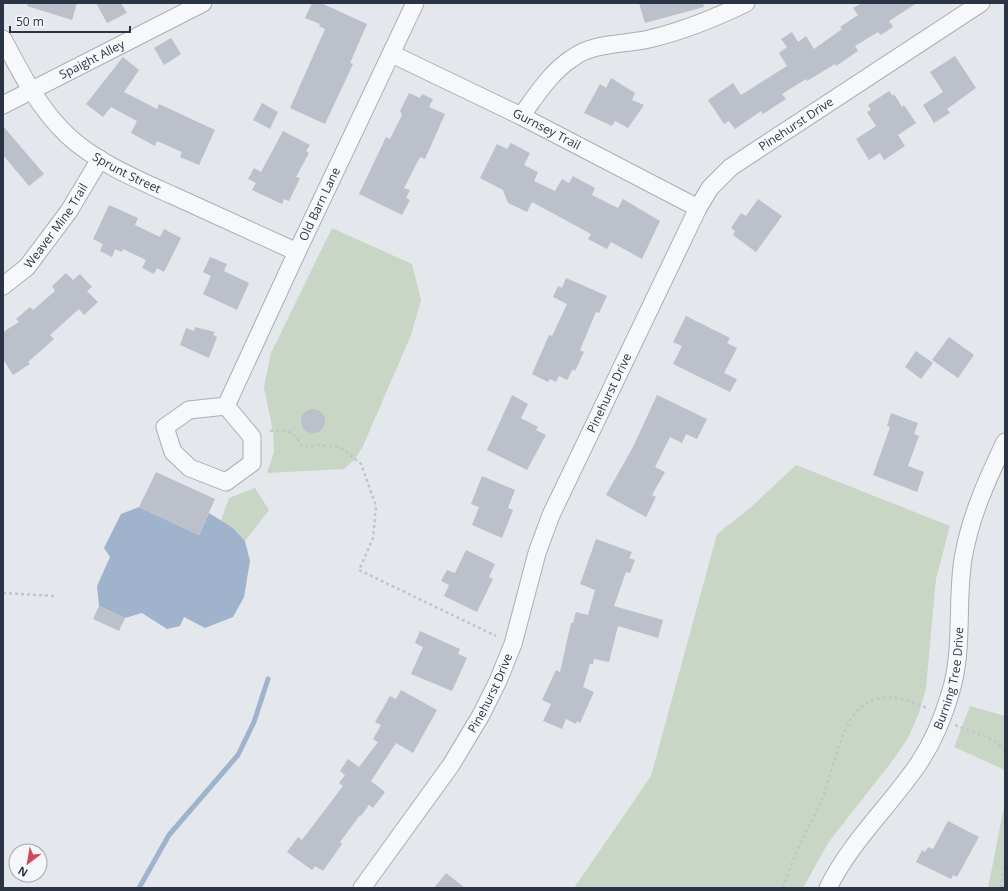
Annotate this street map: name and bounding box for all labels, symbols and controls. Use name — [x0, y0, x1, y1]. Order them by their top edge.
scale bar — [10, 8, 130, 34]
text: 50 m — [16, 13, 44, 30]
street label: Spaight Alley — [56, 35, 128, 83]
street label: Pinehurst Drive — [755, 93, 837, 155]
street label: Gurnsey Trail — [510, 104, 584, 154]
street label: Sprunt Street — [89, 148, 164, 197]
street label: Old Barn Lane — [294, 164, 344, 244]
street label: Weaver Mine Trail — [20, 180, 92, 272]
street label: Pinehurst Drive — [583, 350, 635, 435]
street label: Burning Tree Drive — [929, 627, 967, 732]
street label: Pinehurst Drive — [463, 650, 516, 736]
north arrow — [8, 843, 48, 883]
text: N — [15, 863, 30, 881]

